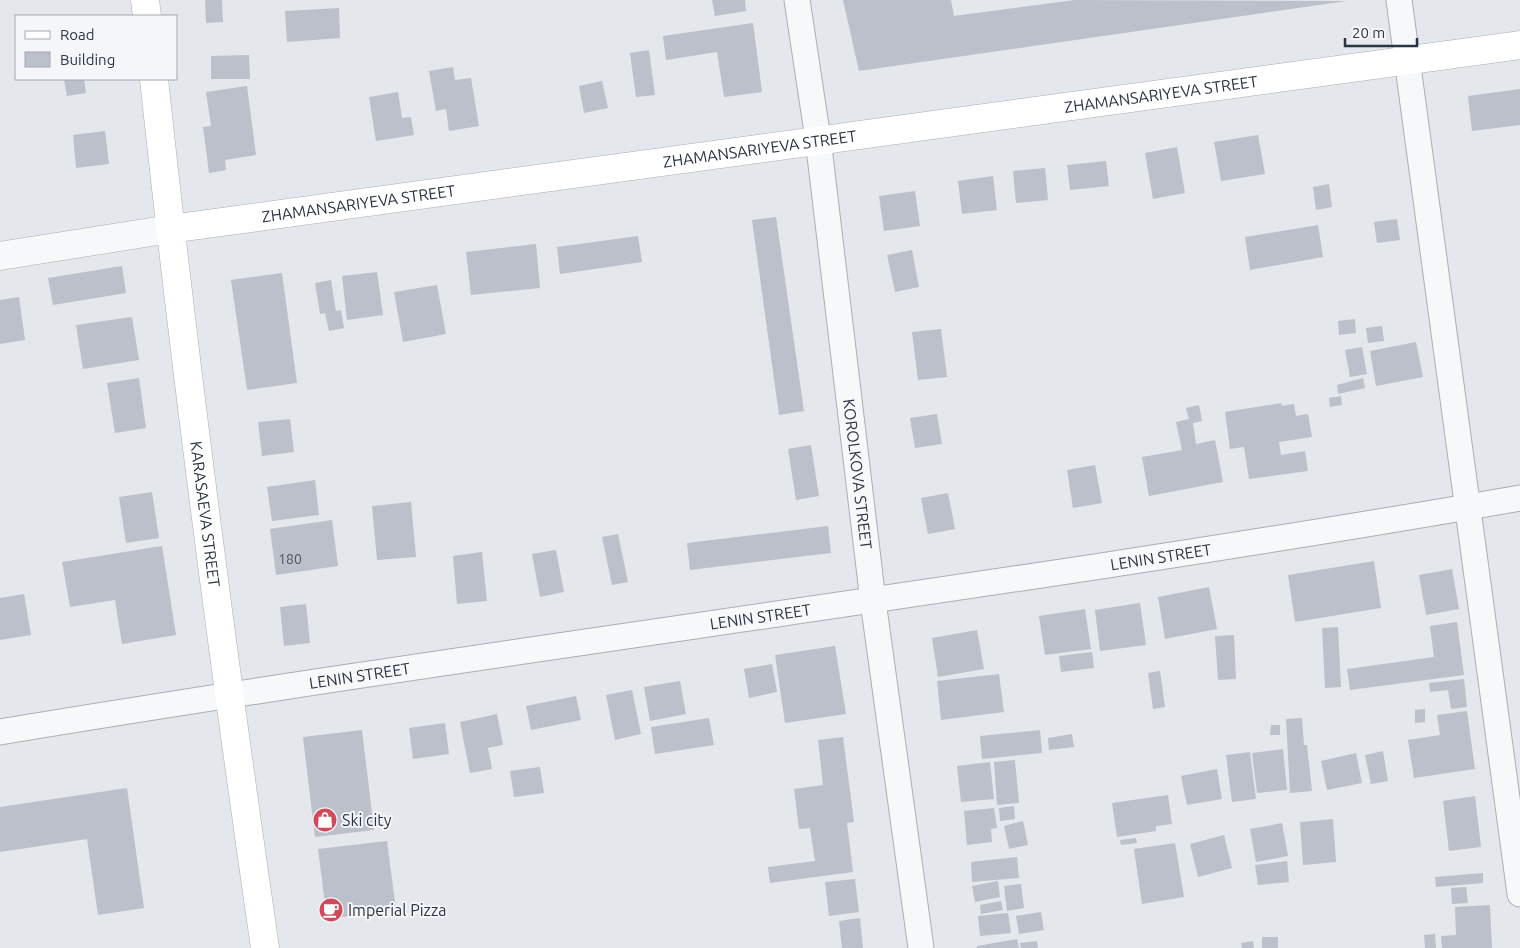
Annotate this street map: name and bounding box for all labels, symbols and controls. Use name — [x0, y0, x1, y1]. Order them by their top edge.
legend — [15, 15, 178, 80]
scale bar — [1345, 15, 1418, 47]
text: 20 m — [1352, 24, 1385, 41]
text: Road — [60, 26, 95, 43]
text: Building — [60, 51, 115, 68]
street label: ZHAMANSARIYEVA STREET — [1063, 72, 1259, 116]
street label: ZHAMANSARIYEVA STREET — [662, 127, 857, 171]
street label: ZHAMANSARIYEVA STREET — [260, 181, 456, 225]
street label: KOROLKOVA STREET — [840, 398, 876, 550]
street label: KARASAEVA STREET — [187, 440, 224, 588]
street label: LENIN STREET — [1109, 540, 1213, 573]
house number: 180 — [278, 551, 302, 567]
street label: LENIN STREET — [709, 600, 812, 633]
street label: LENIN STREET — [308, 659, 411, 692]
shop icon: Ski city — [312, 807, 338, 833]
place label: Ski city — [342, 811, 392, 829]
cafe icon: Imperial Pizza — [318, 897, 344, 923]
place label: Imperial Pizza — [348, 901, 447, 919]

